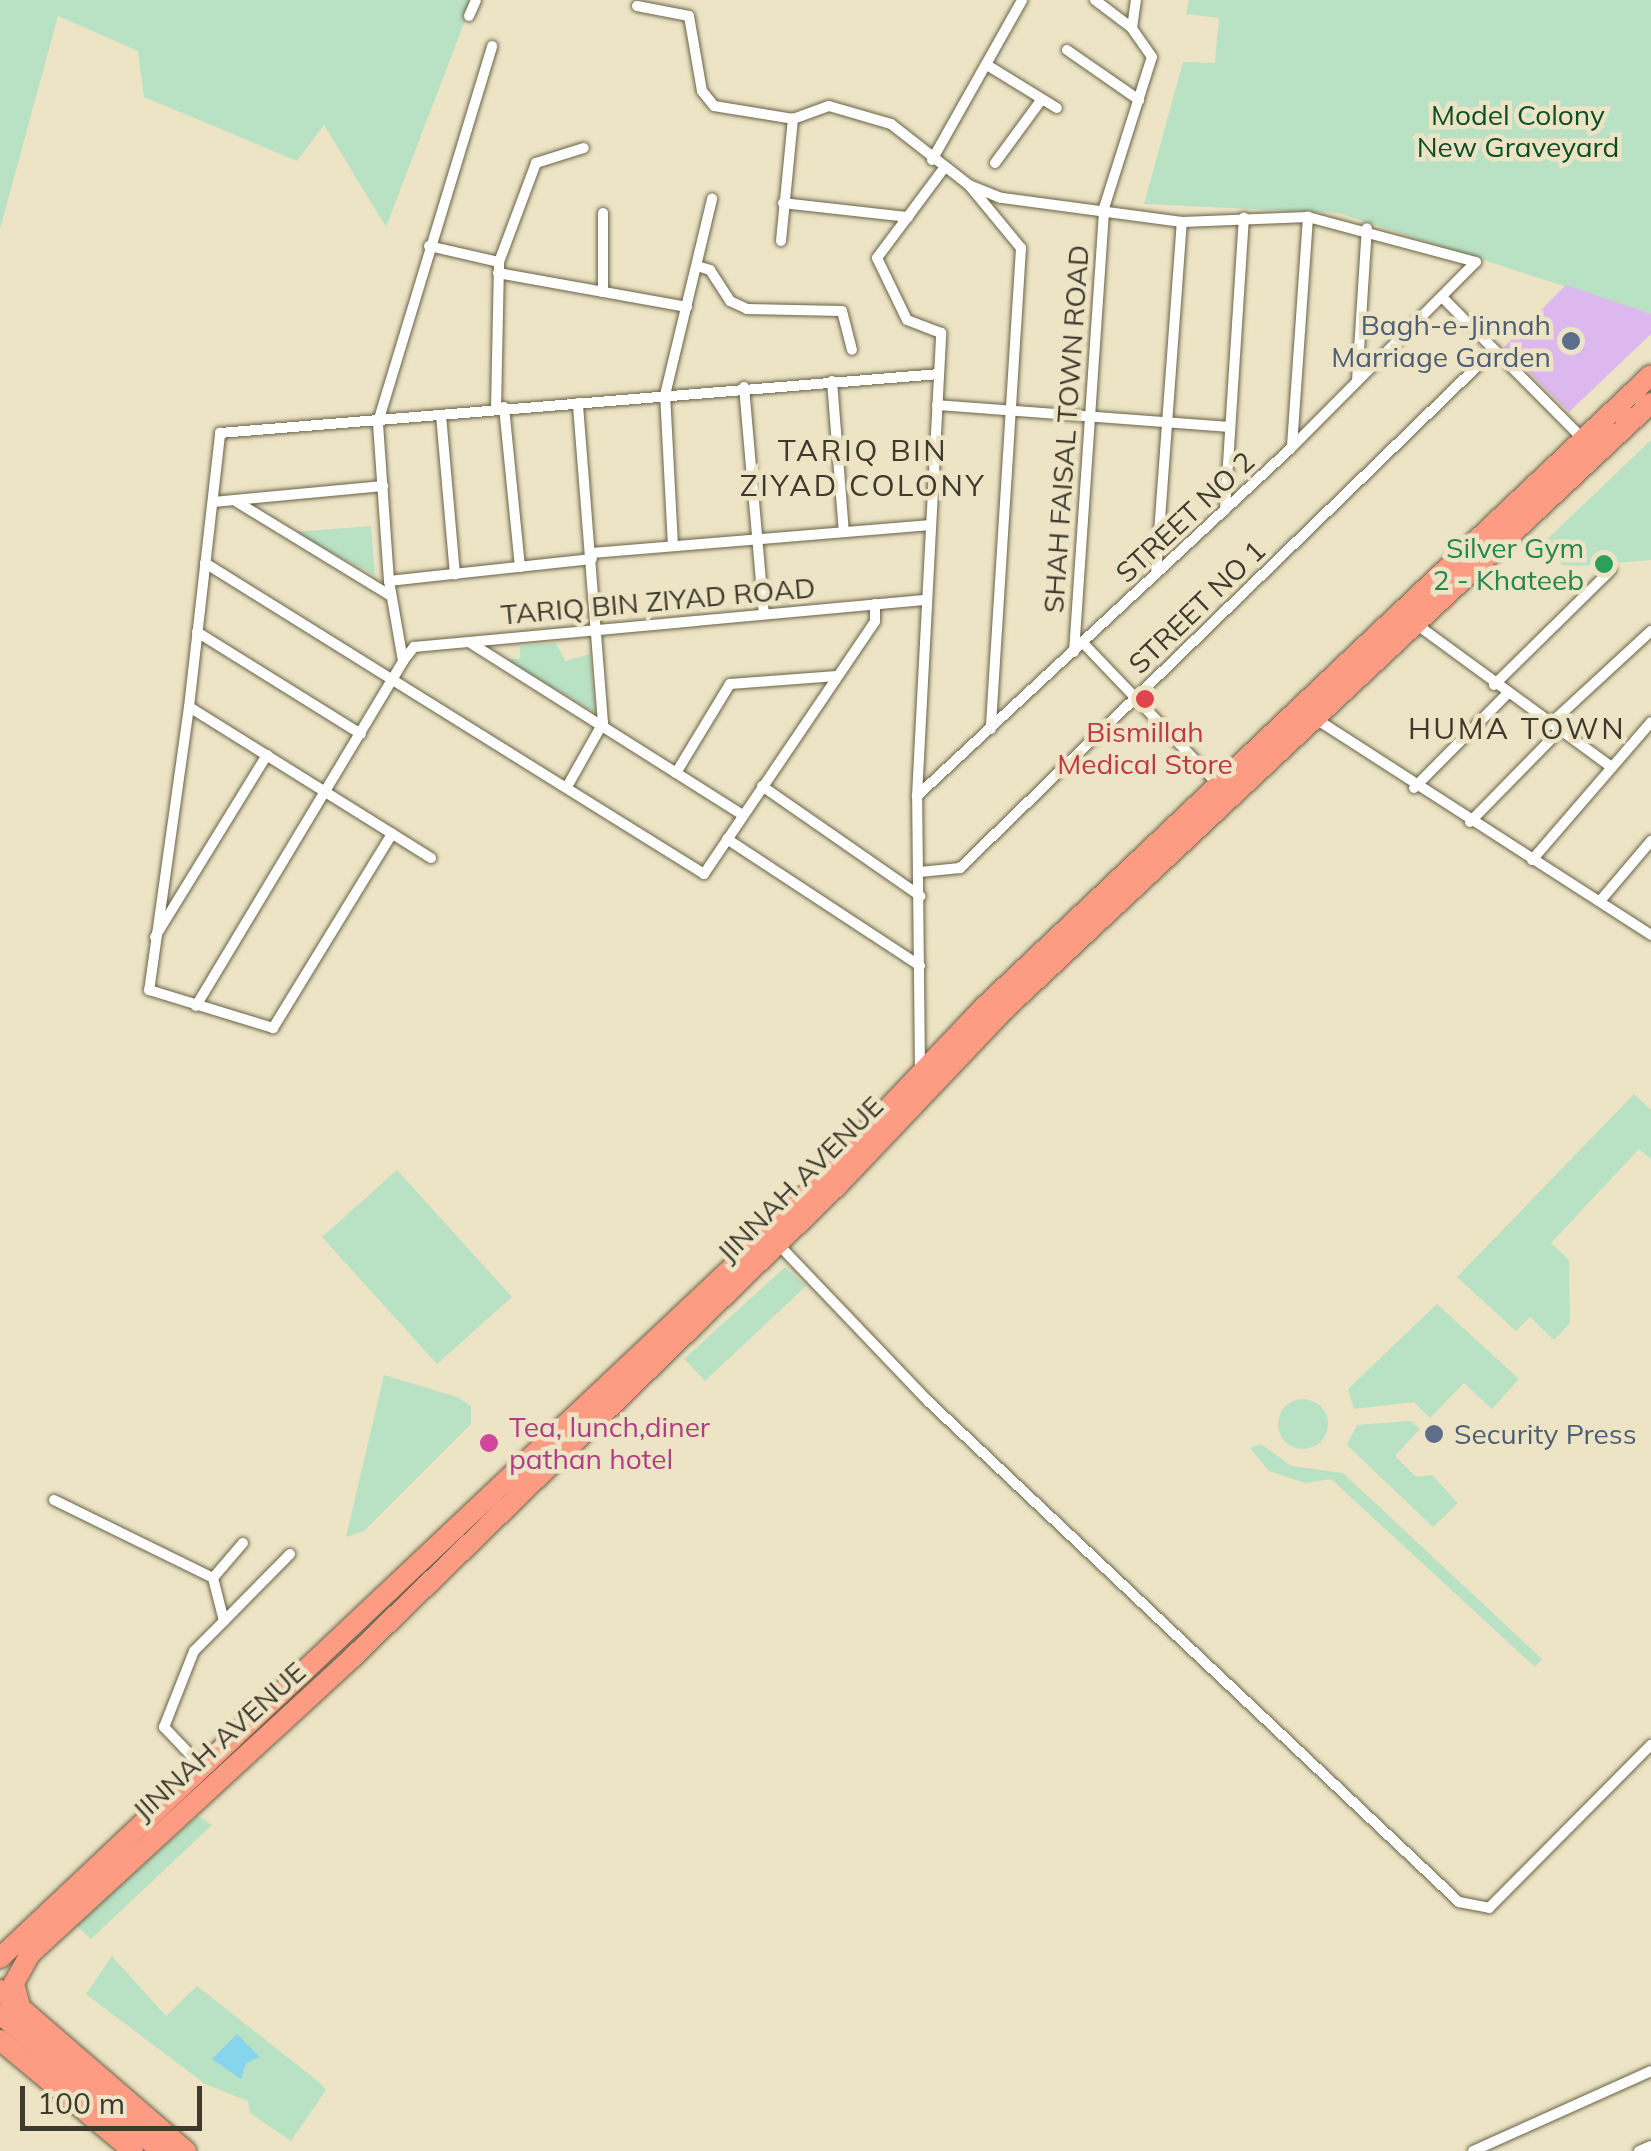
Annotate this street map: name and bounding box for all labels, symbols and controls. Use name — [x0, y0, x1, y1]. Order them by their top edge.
park label: Model Colony New Graveyard — [1417, 98, 1619, 164]
street label: SHAH FAISAL TOWN ROAD — [1036, 244, 1096, 614]
place label: Bagh-e-Jinnah Marriage Garden — [1331, 308, 1551, 374]
marker: Bagh-e-Jinnah Marriage Garden — [1560, 330, 1582, 352]
district label: TARIQ BIN ZIYAD COLONY — [740, 432, 986, 502]
street label: STREET NO 2 — [1109, 444, 1261, 590]
place label: Silver Gym 2 - Khateeb — [1433, 531, 1584, 597]
street label: STREET NO 1 — [1122, 534, 1272, 680]
marker: Silver Gym 2 - Khateeb — [1593, 553, 1615, 575]
street label: TARIQ BIN ZIYAD ROAD — [499, 571, 817, 631]
marker: Bismillah Medical Store — [1134, 688, 1156, 710]
district label: HUMA TOWN — [1408, 710, 1626, 746]
place label: Bismillah Medical Store — [1057, 715, 1233, 781]
street label: JINNAH AVENUE — [710, 1089, 890, 1269]
place label: Tea, lunch,diner pathan hotel — [509, 1410, 710, 1476]
place label: Security Press — [1454, 1417, 1637, 1451]
marker: Security Press — [1423, 1423, 1445, 1445]
marker: Tea, lunch,diner pathan hotel — [478, 1432, 500, 1454]
street label: JINNAH AVENUE — [126, 1655, 312, 1827]
scale bar — [25, 2066, 208, 2128]
text: 100 m — [37, 2084, 125, 2122]

